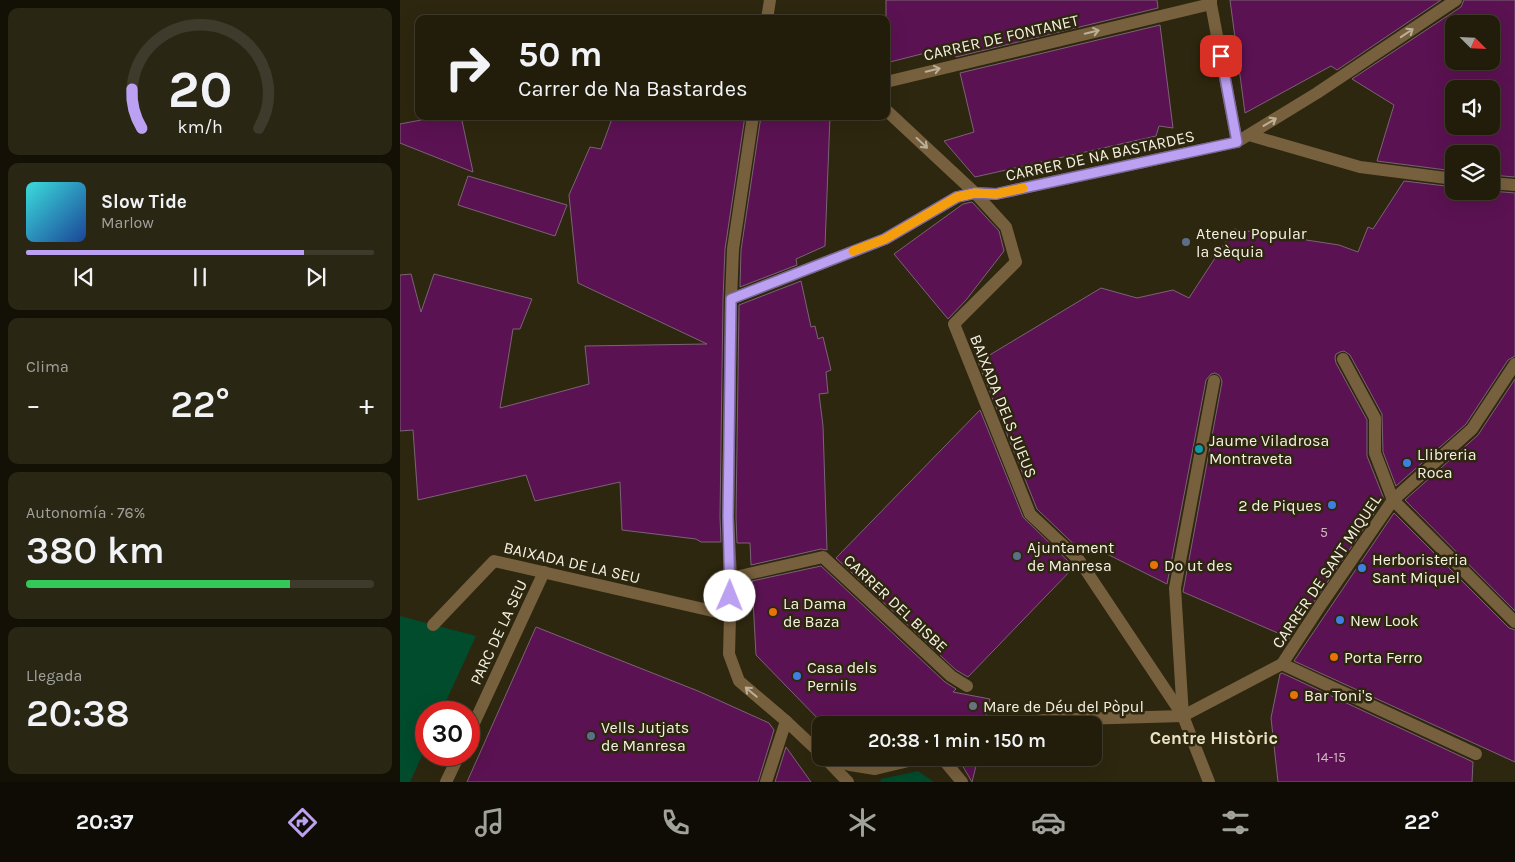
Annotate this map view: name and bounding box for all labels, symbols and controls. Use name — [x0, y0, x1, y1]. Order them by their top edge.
street label: CARRER DE FONTANET — [922, 10, 1081, 65]
north arrow — [1445, 15, 1500, 70]
map controls — [1445, 15, 1500, 200]
one-way arrow — [1083, 27, 1099, 36]
one-way arrow — [1399, 28, 1413, 38]
text: 50 m — [518, 34, 603, 75]
icon: right — [435, 35, 500, 100]
pin — [1200, 35, 1242, 77]
icon: arrive — [1207, 42, 1235, 70]
text: 20 — [168, 59, 232, 120]
one-way arrow — [925, 65, 941, 74]
text: Carrer de Na Bastardes — [518, 76, 748, 102]
button: sound — [1445, 80, 1500, 135]
one-way arrow — [1263, 116, 1277, 126]
text: km/h — [177, 117, 223, 138]
street label: CARRER DE NA BASTARDES — [1004, 126, 1196, 185]
one-way arrow — [915, 137, 928, 149]
button: layers — [1445, 145, 1500, 200]
text: Slow Tide — [101, 191, 187, 213]
text: Marlow — [101, 213, 154, 232]
place label: Ateneu Popular la Sèquia — [1196, 224, 1307, 261]
marker: Ateneu Popular la Sèquia — [1180, 236, 1192, 248]
icon: previous — [70, 263, 98, 291]
icon: pause — [186, 263, 214, 291]
icon: next — [302, 263, 330, 291]
street label: BAIXADA DELS JUEUS — [966, 332, 1041, 481]
text: Clima — [26, 357, 69, 376]
text: 22° — [170, 382, 230, 427]
text: − — [26, 388, 41, 421]
text: + — [359, 388, 374, 421]
place label: Jaume Viladrosa Montraveta — [1209, 431, 1329, 468]
marker: Jaume Viladrosa Montraveta — [1193, 443, 1205, 455]
place label: Llibreria Roca — [1417, 445, 1477, 482]
marker: Llibreria Roca — [1401, 457, 1413, 469]
street label: CARRER DE SANT MIQUEL — [1268, 490, 1385, 652]
place label: 2 de Piques — [1238, 496, 1322, 515]
marker: 2 de Piques — [1326, 499, 1338, 511]
text: Autonomía · 76% — [26, 503, 145, 522]
house number: 5 — [1320, 524, 1328, 541]
text: 380 km — [26, 528, 165, 573]
street label: BAIXADA DE LA SEU — [502, 538, 642, 587]
place label: Ajuntament de Manresa — [1027, 538, 1114, 575]
street label: CARRER DEL BISBE — [840, 550, 952, 656]
marker: Ajuntament de Manresa — [1011, 550, 1023, 562]
place label: Herboristeria Sant Miquel — [1372, 550, 1467, 587]
place label: Do ut des — [1164, 556, 1233, 575]
marker: Do ut des — [1148, 559, 1160, 571]
marker: Herboristeria Sant Miquel — [1356, 562, 1368, 574]
position arrow — [703, 569, 755, 621]
street label: PARC DE LA SEU — [466, 577, 531, 688]
place label: La Dama de Baza — [783, 594, 846, 631]
marker: La Dama de Baza — [767, 606, 779, 618]
place label: New Look — [1350, 611, 1419, 630]
marker: New Look — [1334, 614, 1346, 626]
place label: Porta Ferro — [1344, 648, 1422, 667]
marker: Porta Ferro — [1328, 651, 1340, 663]
place label: Casa dels Pernils — [807, 658, 877, 695]
text: Llegada — [26, 666, 82, 685]
marker: Casa dels Pernils — [791, 670, 803, 682]
one-way arrow — [745, 686, 758, 697]
place label: Bar Toni's — [1304, 686, 1373, 705]
marker: Bar Toni's — [1288, 689, 1300, 701]
text: 20:38 — [26, 691, 130, 736]
place label: Mare de Déu del Pòpul — [983, 697, 1144, 716]
marker: Mare de Déu del Pòpul — [967, 700, 979, 712]
speed limit sign: 30 — [415, 701, 480, 766]
place label: Vells Jutjats de Manresa — [601, 718, 689, 755]
district label: Centre Històric — [1150, 727, 1278, 749]
marker: Vells Jutjats de Manresa — [585, 730, 597, 742]
text: 20:38 · 1 min · 150 m — [868, 730, 1046, 752]
house number: 14-15 — [1316, 749, 1346, 766]
icon: directions — [285, 805, 320, 840]
icon: music — [472, 805, 507, 840]
icon: phone — [658, 805, 693, 840]
icon: climate — [845, 805, 880, 840]
icon: car — [1031, 805, 1066, 840]
icon: filters — [1218, 805, 1253, 840]
text: 20:37 — [76, 809, 134, 835]
text: 22° — [1404, 809, 1439, 835]

